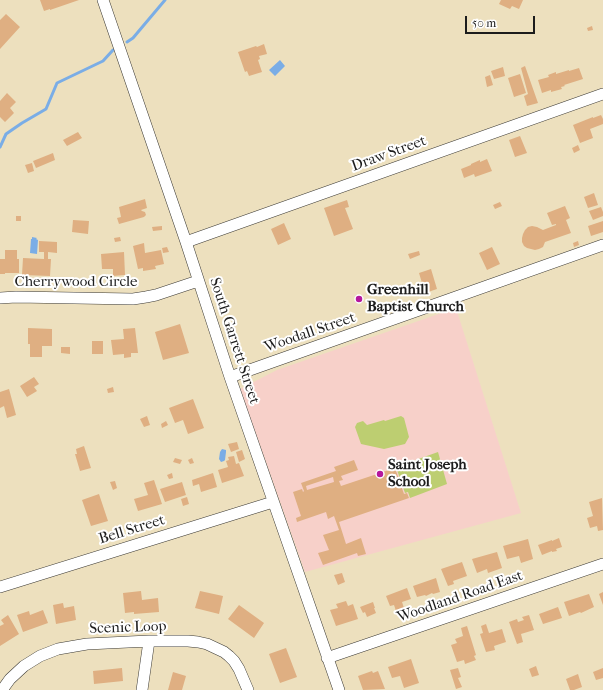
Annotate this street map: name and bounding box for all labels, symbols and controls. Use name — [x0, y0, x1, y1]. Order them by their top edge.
scale bar — [467, 8, 537, 34]
text: 50 m — [472, 16, 496, 30]
street label: Draw Street — [349, 132, 429, 176]
street label: Cherrywood Circle — [15, 273, 137, 291]
street label: South Garrett Street — [205, 276, 263, 406]
place label: Greenhill Baptist Church — [367, 281, 464, 316]
marker: Greenhill Baptist Church — [354, 294, 364, 304]
street label: Woodall Street — [262, 309, 358, 357]
place label: Saint Joseph School — [388, 456, 467, 491]
marker: Saint Joseph School — [375, 469, 385, 479]
street label: Bell Street — [97, 511, 167, 549]
street label: Woodland Road East — [395, 567, 525, 627]
street label: Scenic Loop — [89, 618, 167, 638]

